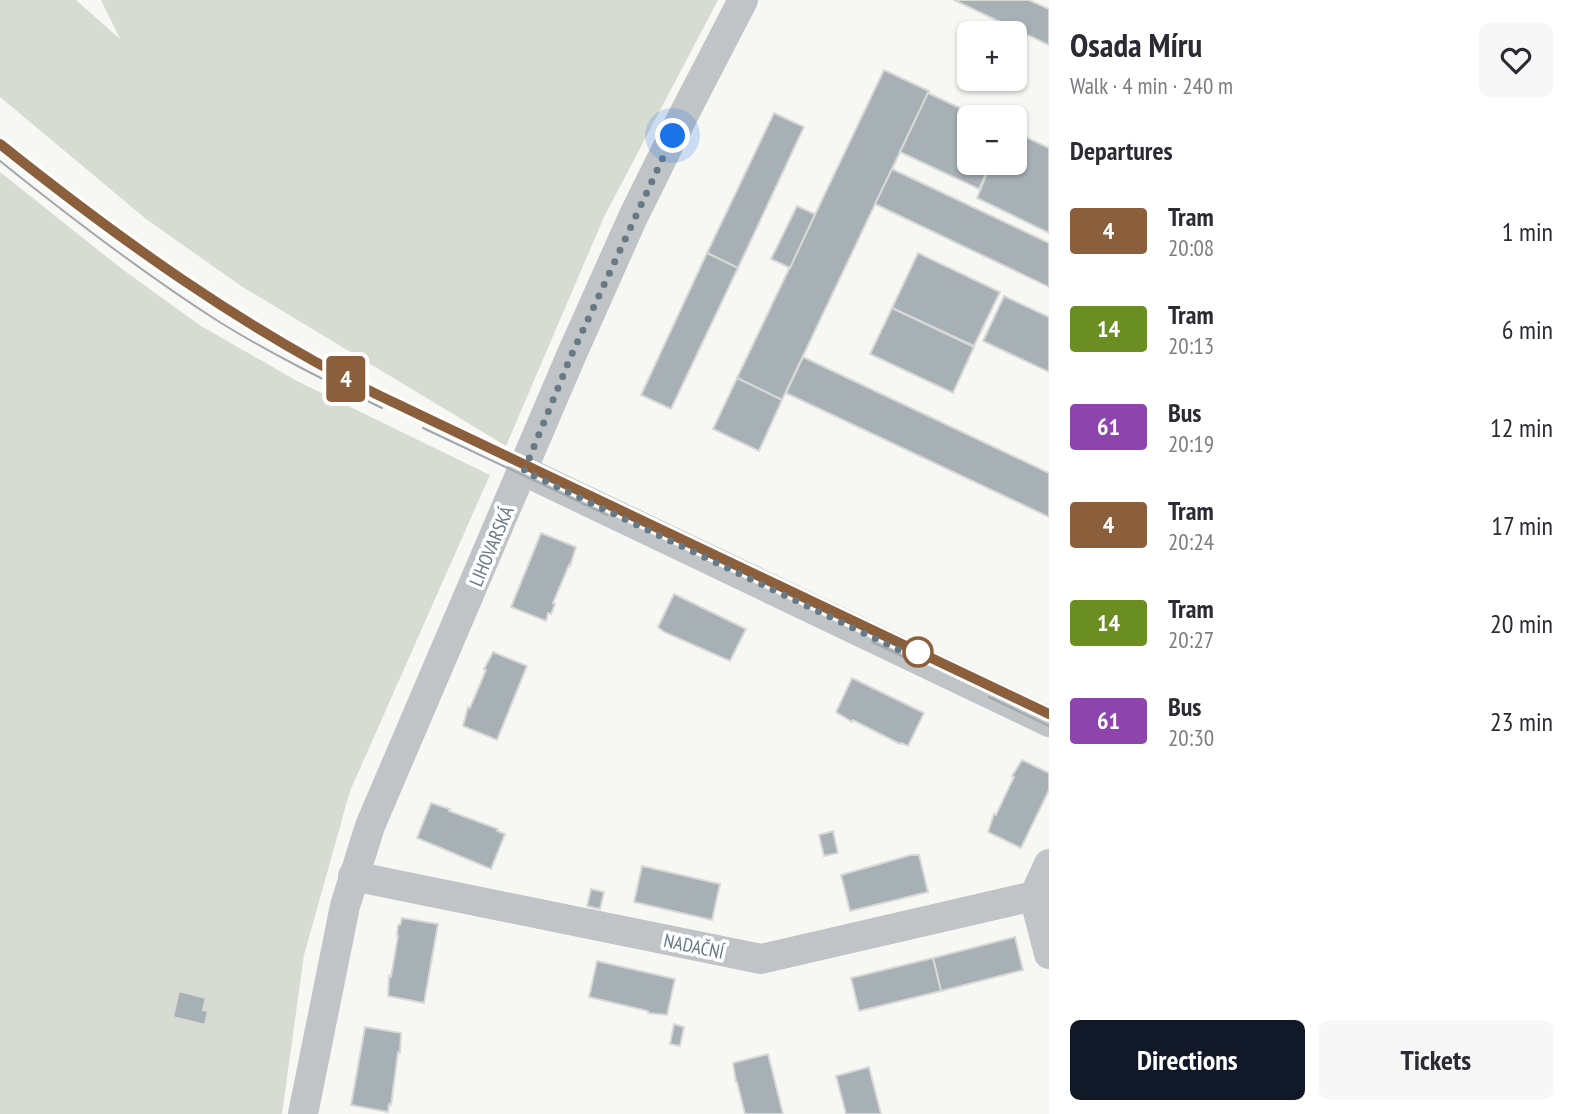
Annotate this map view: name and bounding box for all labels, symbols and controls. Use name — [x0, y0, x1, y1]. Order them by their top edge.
map controls — [957, 21, 1027, 175]
button: + — [957, 21, 1027, 91]
text: Osada Míru — [1070, 23, 1202, 66]
button: heart — [1479, 23, 1553, 97]
text: Walk · 4 min · 240 m — [1070, 71, 1233, 100]
button: − — [957, 105, 1027, 175]
your location — [655, 118, 690, 153]
text: Departures — [1070, 134, 1173, 167]
text: Tram — [1168, 200, 1214, 233]
text: 4 — [1103, 215, 1114, 246]
text: 1 min — [1502, 215, 1553, 248]
text: 20:08 — [1168, 233, 1214, 262]
text: Tram — [1168, 298, 1214, 331]
text: 14 — [1097, 313, 1120, 344]
text: 6 min — [1502, 313, 1553, 346]
text: 20:13 — [1168, 331, 1214, 360]
line badge: 4 — [323, 356, 369, 402]
text: 4 — [340, 363, 352, 394]
text: Bus — [1168, 396, 1201, 429]
text: 61 — [1097, 411, 1120, 442]
text: 12 min — [1490, 411, 1553, 444]
text: 20:19 — [1168, 429, 1214, 458]
text: Tram — [1168, 494, 1214, 527]
street label: LIHOVARSKÁ — [463, 502, 519, 590]
text: 4 — [1103, 509, 1114, 540]
text: 17 min — [1491, 509, 1553, 542]
text: 20:24 — [1168, 527, 1214, 556]
text: Tram — [1168, 592, 1214, 625]
text: 14 — [1097, 607, 1120, 638]
text: 20 min — [1490, 607, 1553, 640]
text: 20:27 — [1168, 625, 1214, 654]
unlabelled marker — [903, 637, 933, 667]
text: Bus — [1168, 690, 1201, 723]
text: 61 — [1097, 705, 1120, 736]
text: 23 min — [1490, 705, 1553, 738]
text: 20:30 — [1168, 723, 1214, 752]
street label: NADAČNÍ — [662, 928, 727, 964]
button: Directions — [1070, 1020, 1305, 1100]
button: Tickets — [1319, 1020, 1553, 1100]

